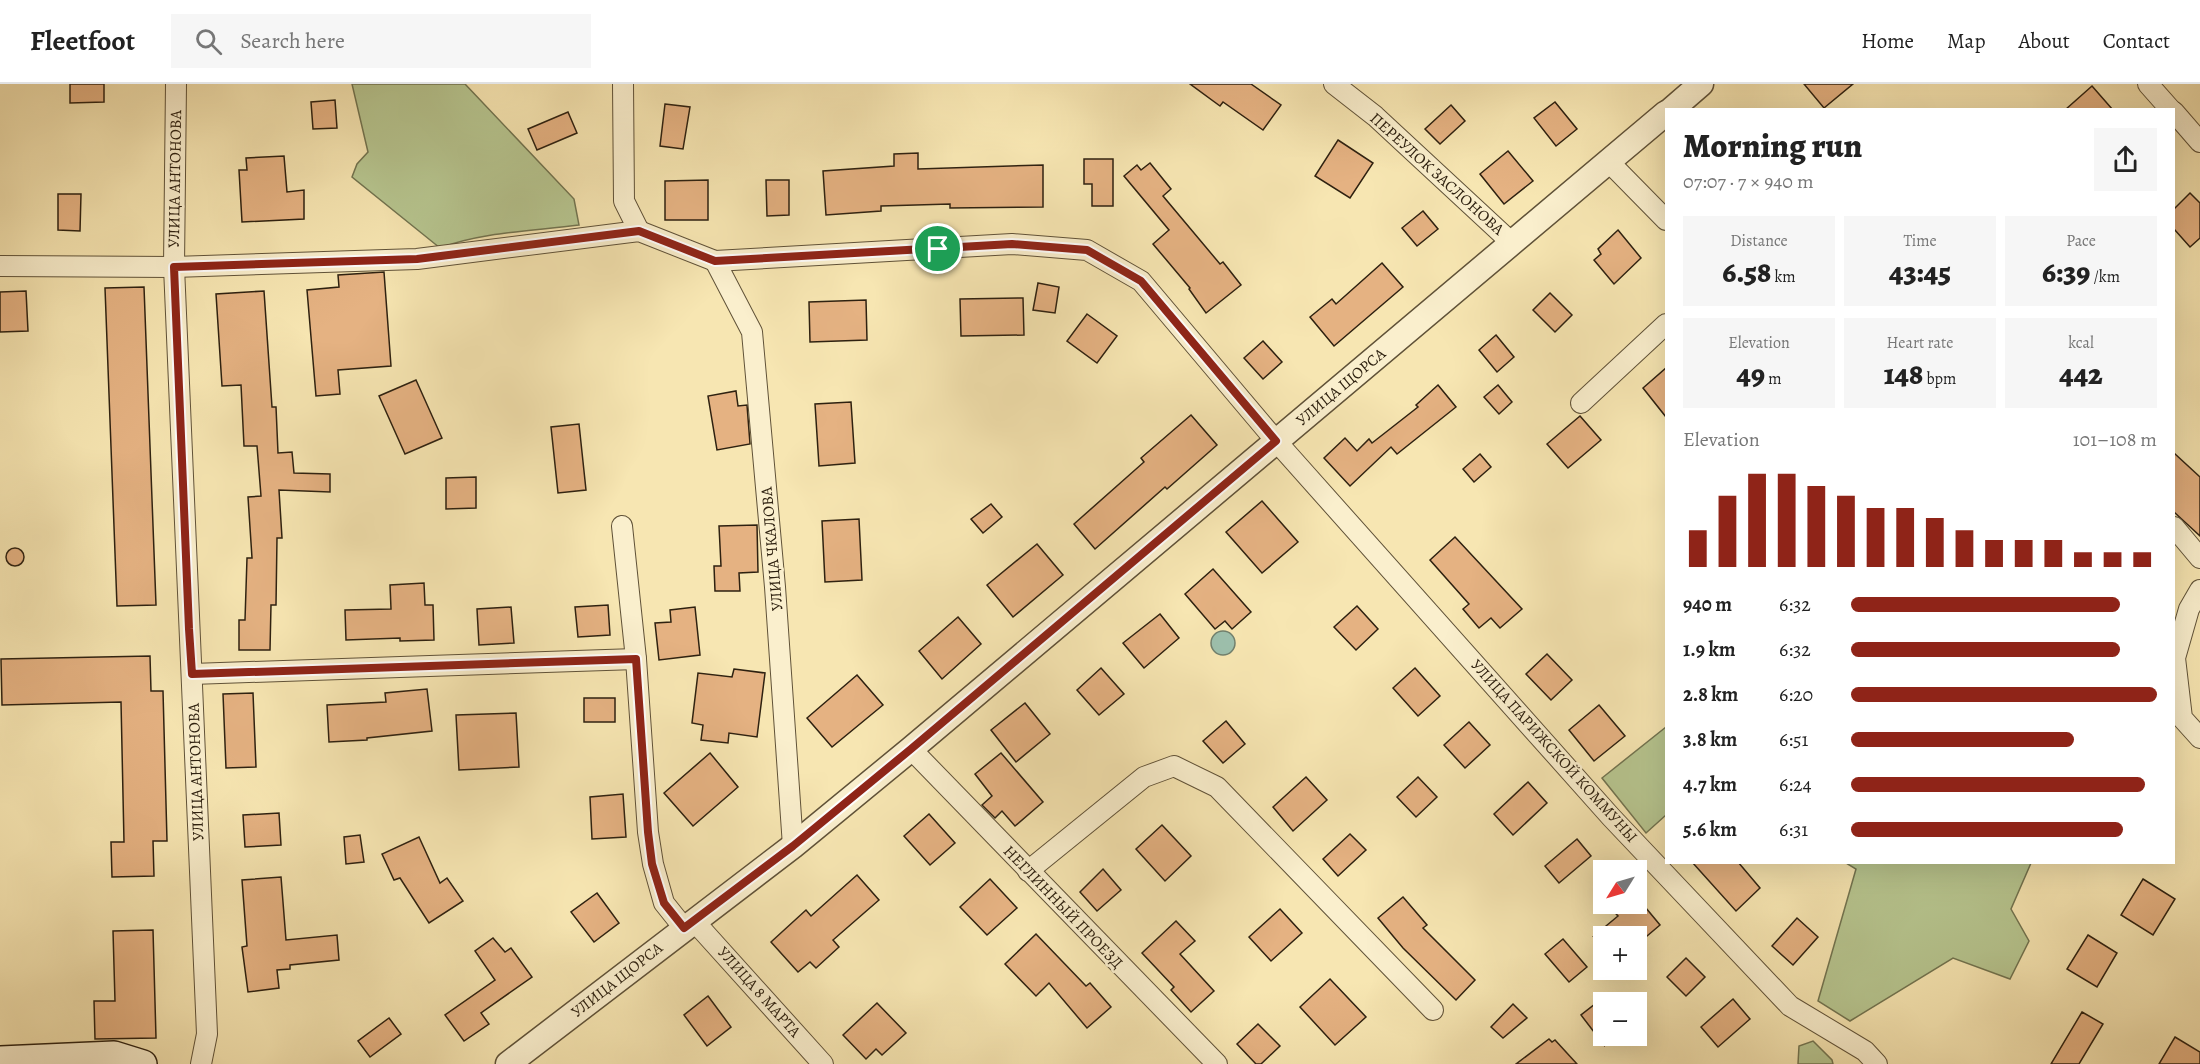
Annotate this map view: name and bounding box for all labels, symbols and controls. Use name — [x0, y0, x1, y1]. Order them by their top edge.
search box — [171, 14, 591, 68]
text: Fleetfoot — [30, 22, 135, 60]
icon: search — [192, 25, 225, 58]
text: Search here — [240, 26, 345, 56]
text: Home — [1861, 27, 1914, 55]
text: Map — [1947, 27, 1985, 55]
text: About — [2018, 27, 2070, 55]
text: Contact — [2103, 27, 2170, 55]
street label: ПЕРЕУЛОК ЗАСЛОНОВА — [1365, 108, 1509, 241]
street label: УЛИЦА АНТОНОВА — [163, 109, 187, 248]
text: Morning run — [1683, 123, 1862, 168]
button: share — [2094, 128, 2157, 191]
text: 07:07 · 7 × 940 m — [1683, 168, 1814, 195]
pin — [912, 223, 963, 274]
text: Distance — [1730, 230, 1788, 252]
text: Time — [1903, 230, 1937, 252]
text: Pace — [2066, 230, 2096, 252]
icon: arrive — [921, 232, 954, 265]
text: 6.58 — [1722, 252, 1771, 292]
text: 43:45 — [1889, 252, 1951, 292]
text: 6:39 — [2042, 252, 2090, 292]
text: km — [1771, 266, 1796, 288]
text: /km — [2090, 266, 2120, 288]
text: Elevation — [1728, 332, 1790, 354]
text: Heart rate — [1887, 332, 1953, 354]
text: kcal — [2068, 332, 2094, 354]
street label: УЛИЦА ЩОРСА — [1291, 343, 1391, 431]
text: 49 — [1737, 354, 1765, 394]
text: 148 — [1884, 354, 1923, 394]
text: 442 — [2059, 354, 2103, 394]
text: m — [1765, 368, 1781, 390]
text: bpm — [1923, 368, 1956, 390]
text: Elevation — [1683, 426, 1760, 453]
text: 101–108 m — [2073, 426, 2157, 453]
street label: УЛИЦА ЧКАЛОВА — [756, 485, 788, 612]
text: 940 m — [1683, 591, 1732, 618]
text: 6:32 — [1779, 591, 1811, 618]
text: 1.9 km — [1683, 636, 1736, 663]
text: 6:32 — [1779, 636, 1811, 663]
street label: УЛИЦА ПАРИЖСКОЙ КОММУНЫ — [1466, 655, 1642, 847]
text: 2.8 km — [1683, 681, 1738, 708]
text: 6:20 — [1779, 681, 1813, 708]
street label: УЛИЦА АНТОНОВА — [183, 702, 209, 841]
text: 3.8 km — [1683, 726, 1737, 753]
text: 6:51 — [1779, 726, 1808, 753]
text: 4.7 km — [1683, 771, 1737, 798]
text: 6:24 — [1779, 771, 1812, 798]
text: 5.6 km — [1683, 816, 1737, 843]
text: 6:31 — [1779, 816, 1808, 843]
street label: НЕГЛИННЫЙ ПРОЕЗД — [998, 841, 1128, 973]
north arrow — [1593, 860, 1647, 914]
map controls — [1593, 860, 1647, 1046]
button: + — [1593, 926, 1647, 980]
street label: УЛИЦА ЩОРСА — [567, 937, 668, 1023]
street label: УЛИЦА 8 МАРТА — [712, 942, 806, 1043]
button: − — [1593, 992, 1647, 1046]

